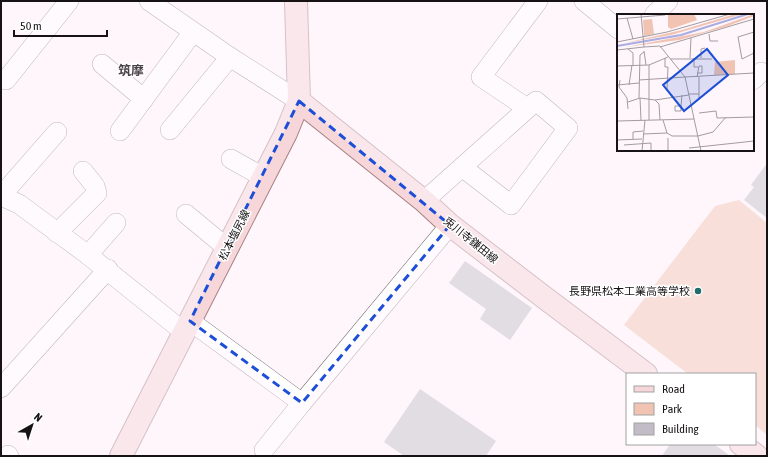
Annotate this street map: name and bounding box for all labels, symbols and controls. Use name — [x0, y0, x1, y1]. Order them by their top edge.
scale bar — [14, 12, 107, 38]
inset map — [617, 14, 754, 151]
text: 50 m — [20, 19, 42, 33]
district label: 筑摩 — [118, 63, 144, 78]
street label: 松本塩尻線 — [216, 208, 252, 262]
street label: 兎川寺鎌田線 — [442, 215, 500, 265]
place label: 長野県松本工業高等学校 — [569, 285, 690, 297]
marker: 長野県松本工業高等学校 — [693, 286, 703, 296]
legend — [626, 373, 756, 445]
text: Road — [662, 382, 685, 396]
text: Park — [662, 402, 683, 416]
north arrow — [12, 405, 52, 445]
text: N — [32, 411, 45, 424]
text: Building — [662, 422, 700, 436]

